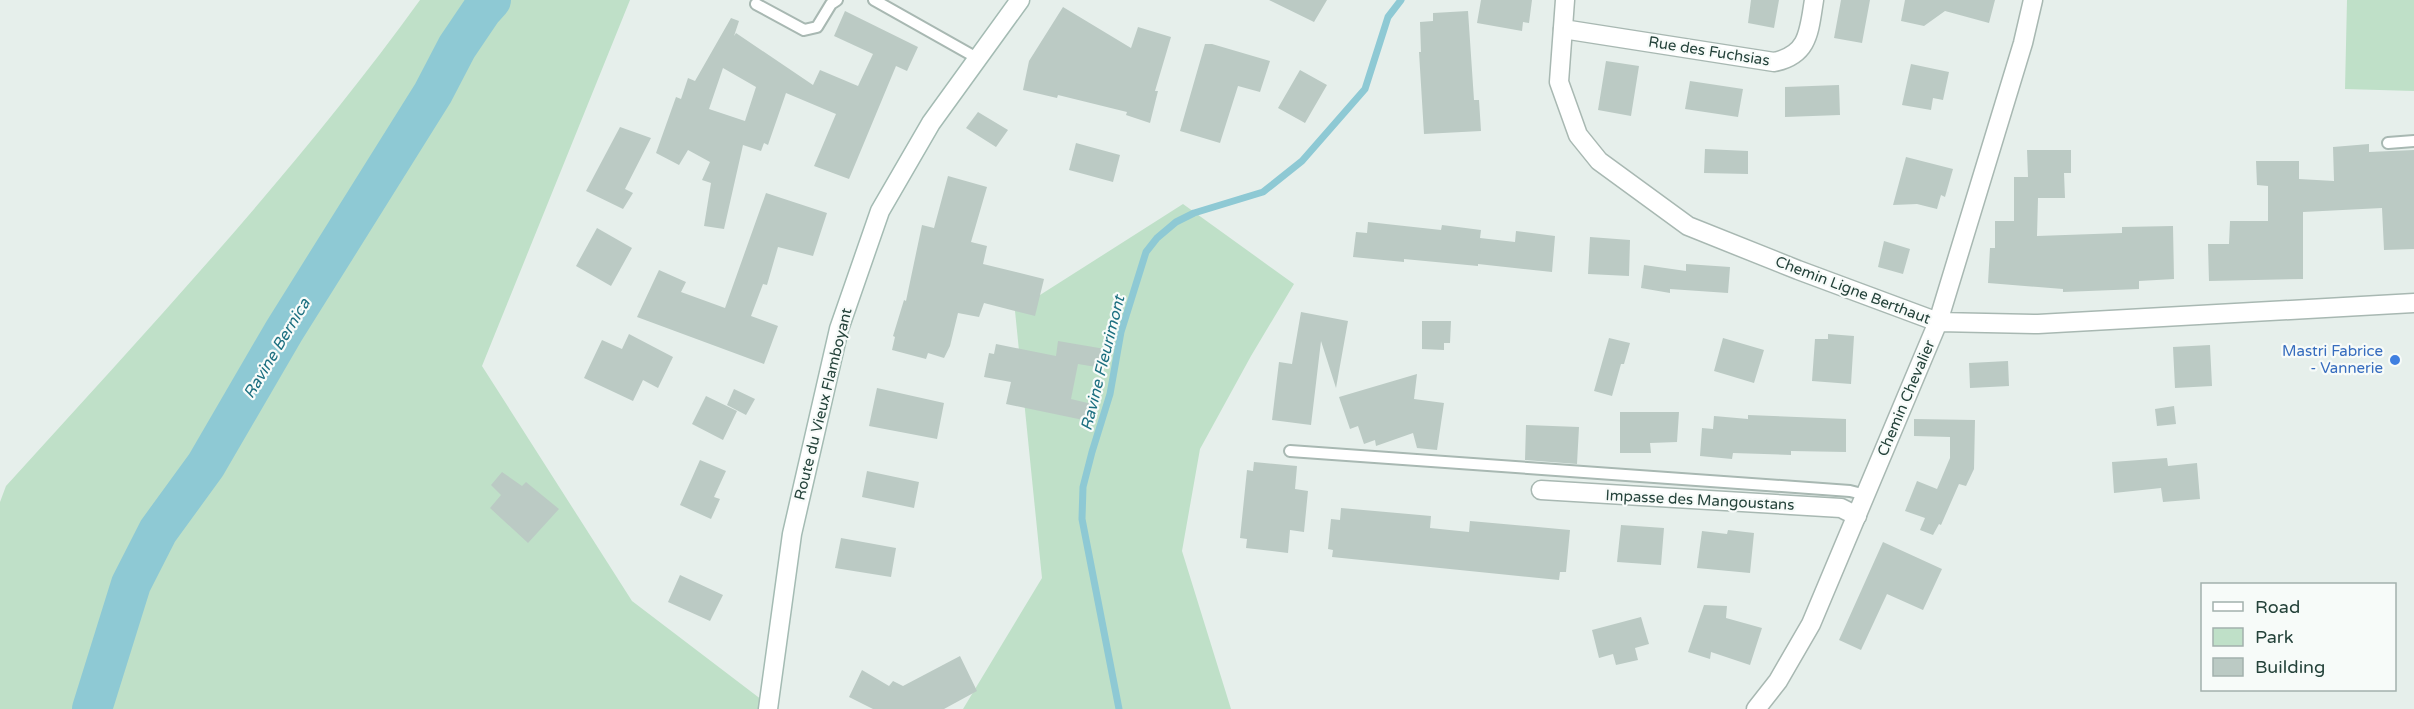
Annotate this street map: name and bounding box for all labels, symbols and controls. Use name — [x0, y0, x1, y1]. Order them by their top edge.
street label: Rue des Fuchsias — [1647, 33, 1771, 69]
street label: Chemin Ligne Berthaut — [1773, 252, 1933, 328]
water label: Ravine Fleurimont — [1077, 292, 1130, 433]
water label: Ravine Bernica — [239, 294, 315, 402]
street label: Route du Vieux Flamboyant — [790, 306, 856, 502]
street label: Chemin Chevalier — [1873, 337, 1939, 459]
place label: Mastri Fabrice - Vannerie — [2282, 342, 2383, 377]
marker: Mastri Fabrice - Vannerie — [2388, 353, 2402, 367]
street label: Impasse des Mangoustans — [1605, 486, 1795, 514]
legend — [2201, 583, 2396, 691]
text: Road — [2255, 596, 2300, 618]
text: Park — [2255, 626, 2294, 648]
text: Building — [2255, 656, 2325, 678]

